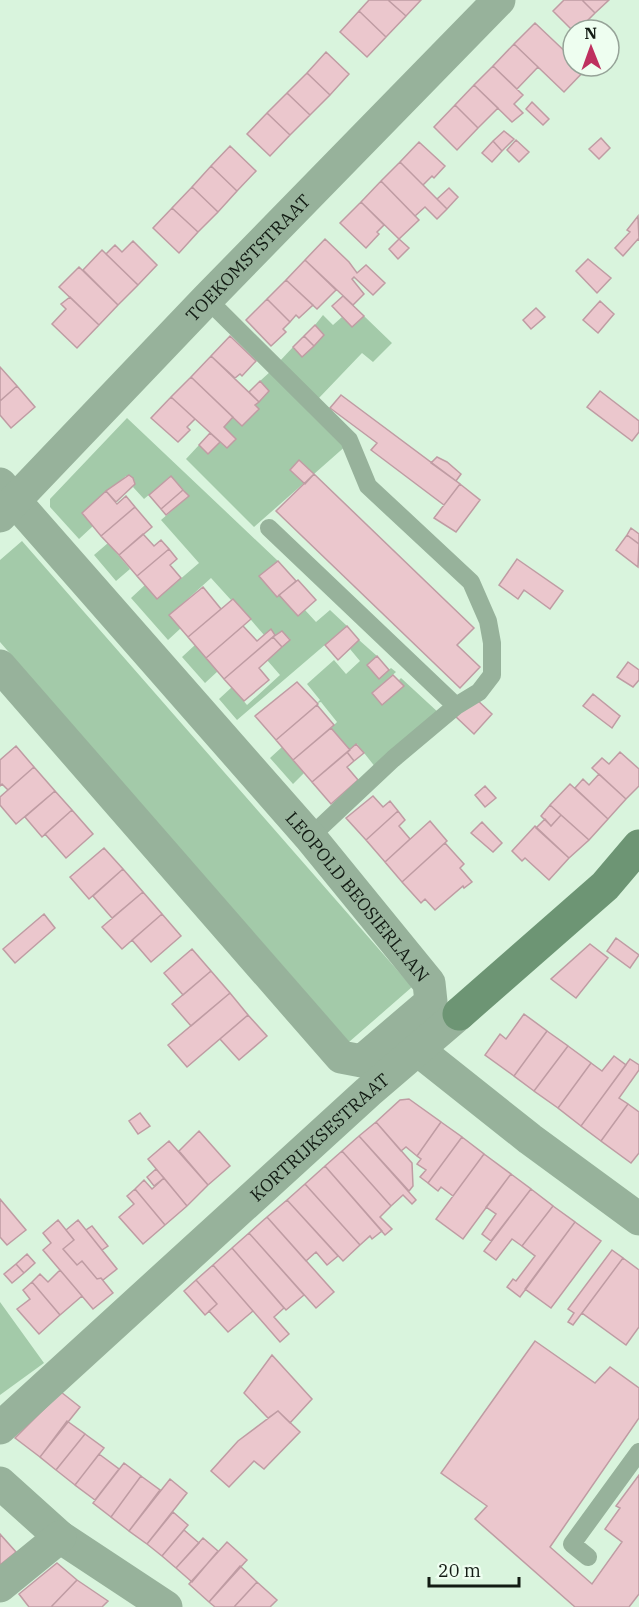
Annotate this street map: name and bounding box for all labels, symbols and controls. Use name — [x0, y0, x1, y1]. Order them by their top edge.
north arrow — [561, 18, 621, 78]
text: N — [584, 23, 597, 43]
street label: TOEKOMSTSTRAAT — [180, 189, 315, 326]
street label: LEOPOLD BEOSIERLAAN — [281, 806, 435, 986]
street label: KORTRIJKSESTRAAT — [245, 1068, 394, 1206]
scale bar — [429, 1550, 519, 1588]
text: 20 m — [438, 1559, 481, 1582]

